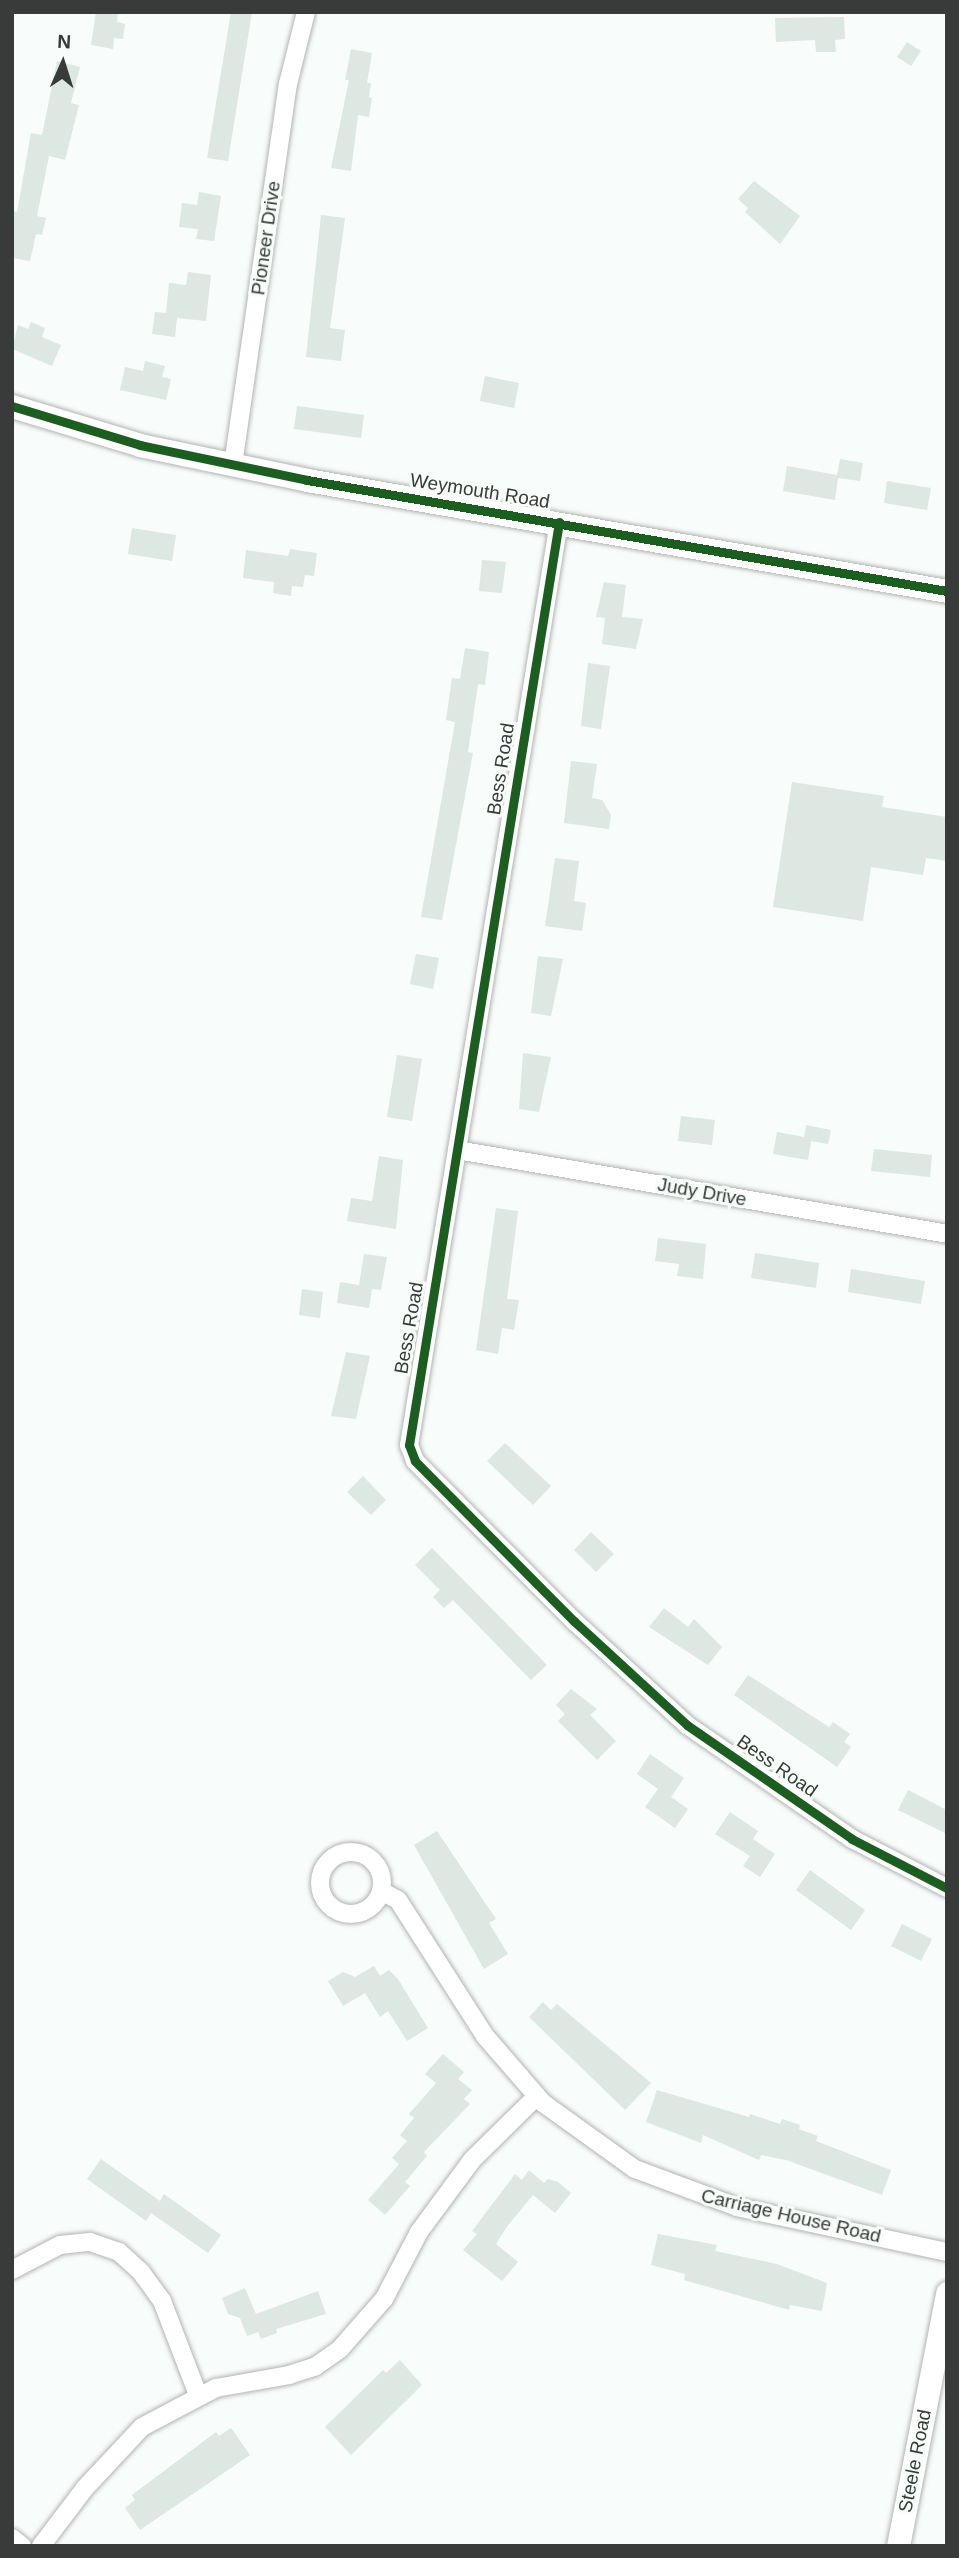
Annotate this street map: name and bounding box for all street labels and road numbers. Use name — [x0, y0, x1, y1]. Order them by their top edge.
street label: Pioneer Drive — [247, 179, 285, 297]
street label: Weymouth Road — [409, 469, 551, 513]
street label: Bess Road — [482, 721, 520, 817]
street label: Judy Drive — [656, 1173, 748, 1211]
street label: Bess Road — [390, 1280, 428, 1376]
street label: Bess Road — [732, 1730, 822, 1802]
street label: Carriage House Road — [699, 2184, 883, 2248]
street label: Steele Road — [894, 2407, 936, 2515]

